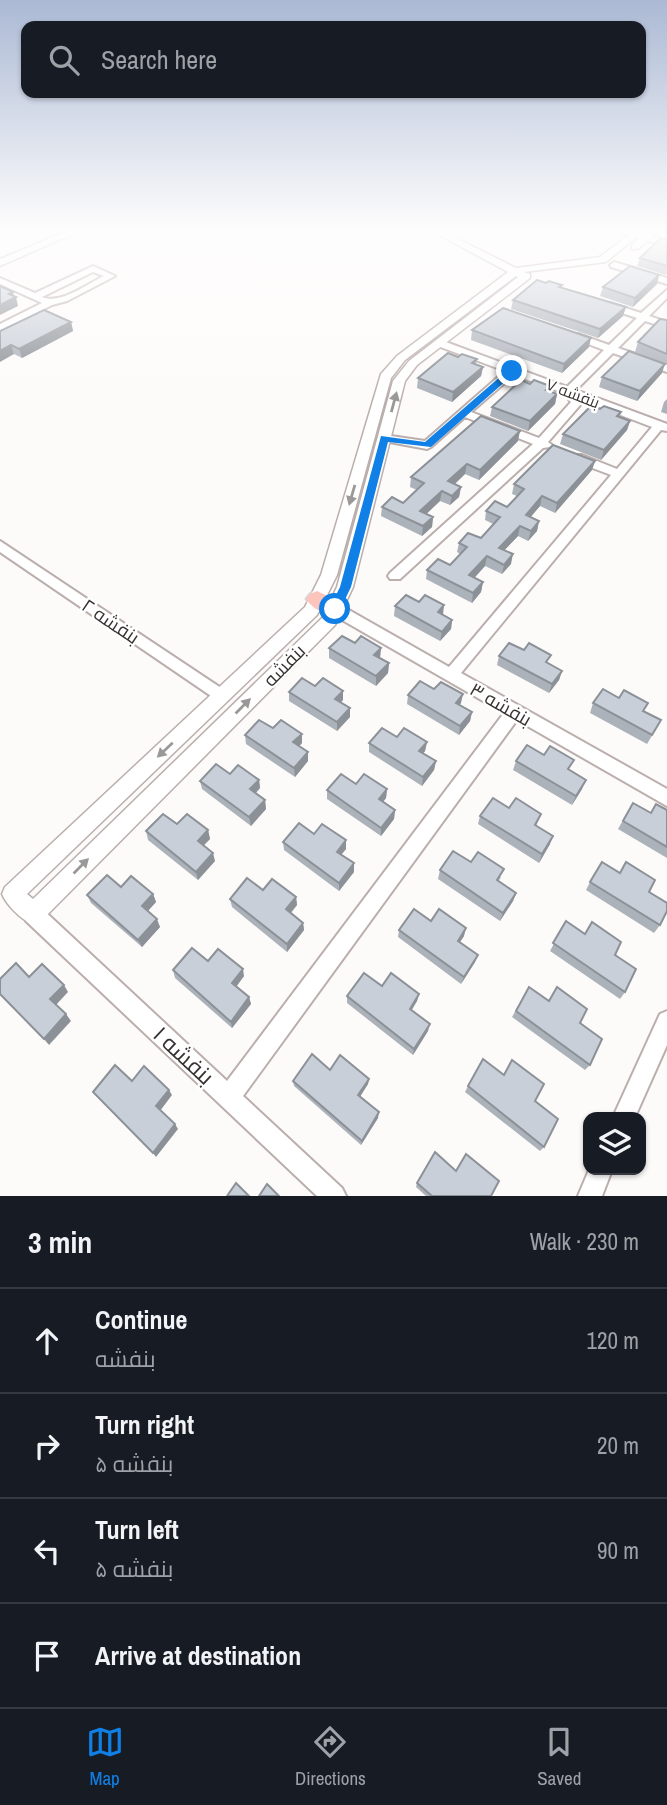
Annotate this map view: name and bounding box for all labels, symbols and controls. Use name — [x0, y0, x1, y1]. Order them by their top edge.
search box — [21, 21, 646, 98]
icon: search — [45, 41, 83, 79]
text: Search here — [101, 42, 217, 77]
route end — [496, 355, 527, 386]
street label: بنفشه ۷ — [543, 373, 603, 413]
one-way arrow — [389, 391, 400, 413]
one-way arrow — [346, 484, 357, 506]
street label: بنفشه ۲ — [77, 592, 145, 650]
route start — [319, 593, 350, 624]
street label: بنفشه — [257, 638, 311, 692]
street label: بنفشه ۳ — [465, 676, 537, 732]
one-way arrow — [235, 698, 251, 715]
one-way arrow — [157, 741, 174, 757]
one-way arrow — [73, 857, 90, 874]
street label: بنفشه ۱ — [147, 1019, 221, 1091]
map controls — [583, 1112, 646, 1175]
button: layers — [583, 1112, 646, 1175]
text: 3 min — [28, 1222, 92, 1262]
text: Walk · 230 m — [530, 1226, 639, 1257]
text: Continue — [95, 1302, 187, 1337]
icon: ahead — [28, 1322, 66, 1360]
text: 120 m — [587, 1325, 639, 1356]
text: بنفشه — [95, 1343, 156, 1374]
text: Turn right — [95, 1407, 194, 1442]
icon: right — [28, 1427, 66, 1465]
text: 20 m — [597, 1430, 639, 1461]
text: بنفشه ۵ — [95, 1448, 173, 1479]
text: Turn left — [95, 1512, 179, 1547]
icon: left — [28, 1532, 66, 1570]
text: 90 m — [597, 1535, 639, 1566]
text: بنفشه ۵ — [95, 1553, 173, 1584]
icon: arrive — [28, 1637, 66, 1675]
text: Arrive at destination — [95, 1638, 301, 1673]
tab: Map — [86, 1723, 124, 1791]
tab: Directions — [295, 1723, 366, 1791]
tab: Saved — [537, 1723, 581, 1791]

